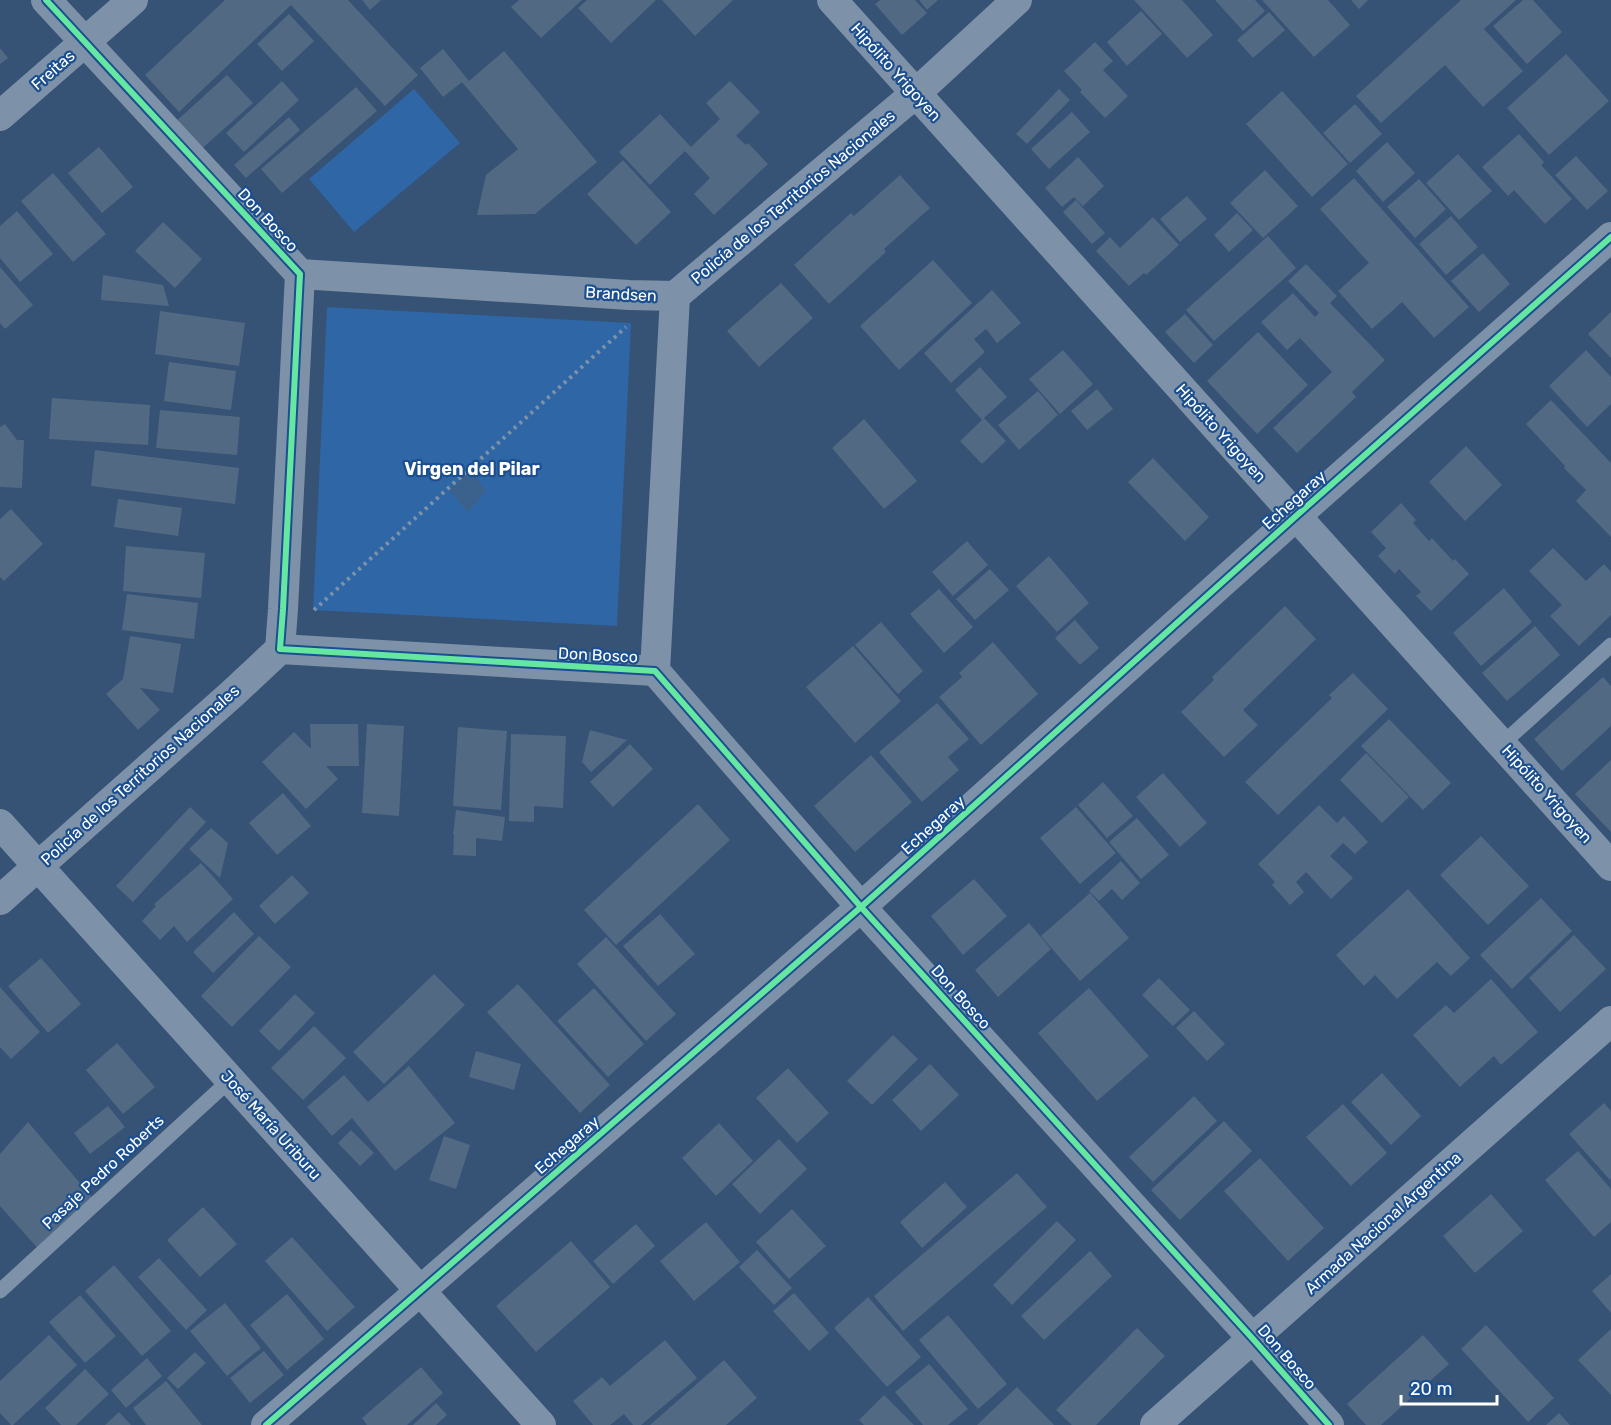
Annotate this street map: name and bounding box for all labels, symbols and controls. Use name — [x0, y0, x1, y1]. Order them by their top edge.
street label: Hipólito Yrigoyen — [847, 19, 945, 125]
street label: Freitas — [27, 46, 79, 94]
street label: Policía de los Territorios Nacionales — [687, 106, 899, 288]
street label: Don Bosco — [234, 184, 302, 256]
street label: Brandsen — [585, 283, 657, 305]
street label: Hipólito Yrigoyen — [1172, 380, 1270, 486]
district label: Virgen del Pilar — [404, 458, 540, 480]
street label: Echegaray — [1258, 466, 1330, 533]
street label: Don Bosco — [558, 643, 638, 667]
street label: Policía de los Territorios Nacionales — [37, 681, 243, 869]
street label: Hipólito Yrigoyen — [1498, 741, 1596, 847]
street label: Echegaray — [897, 791, 969, 858]
street label: Don Bosco — [927, 961, 995, 1033]
street label: José María Uriburu — [217, 1066, 325, 1184]
street label: Pasaje Pedro Roberts — [38, 1111, 168, 1233]
street label: Echegaray — [531, 1112, 603, 1178]
street label: Armada Nacional Argentina — [1301, 1148, 1465, 1298]
street label: Don Bosco — [1254, 1321, 1320, 1393]
scale bar — [1401, 1368, 1497, 1406]
text: 20 m — [1410, 1378, 1452, 1400]

